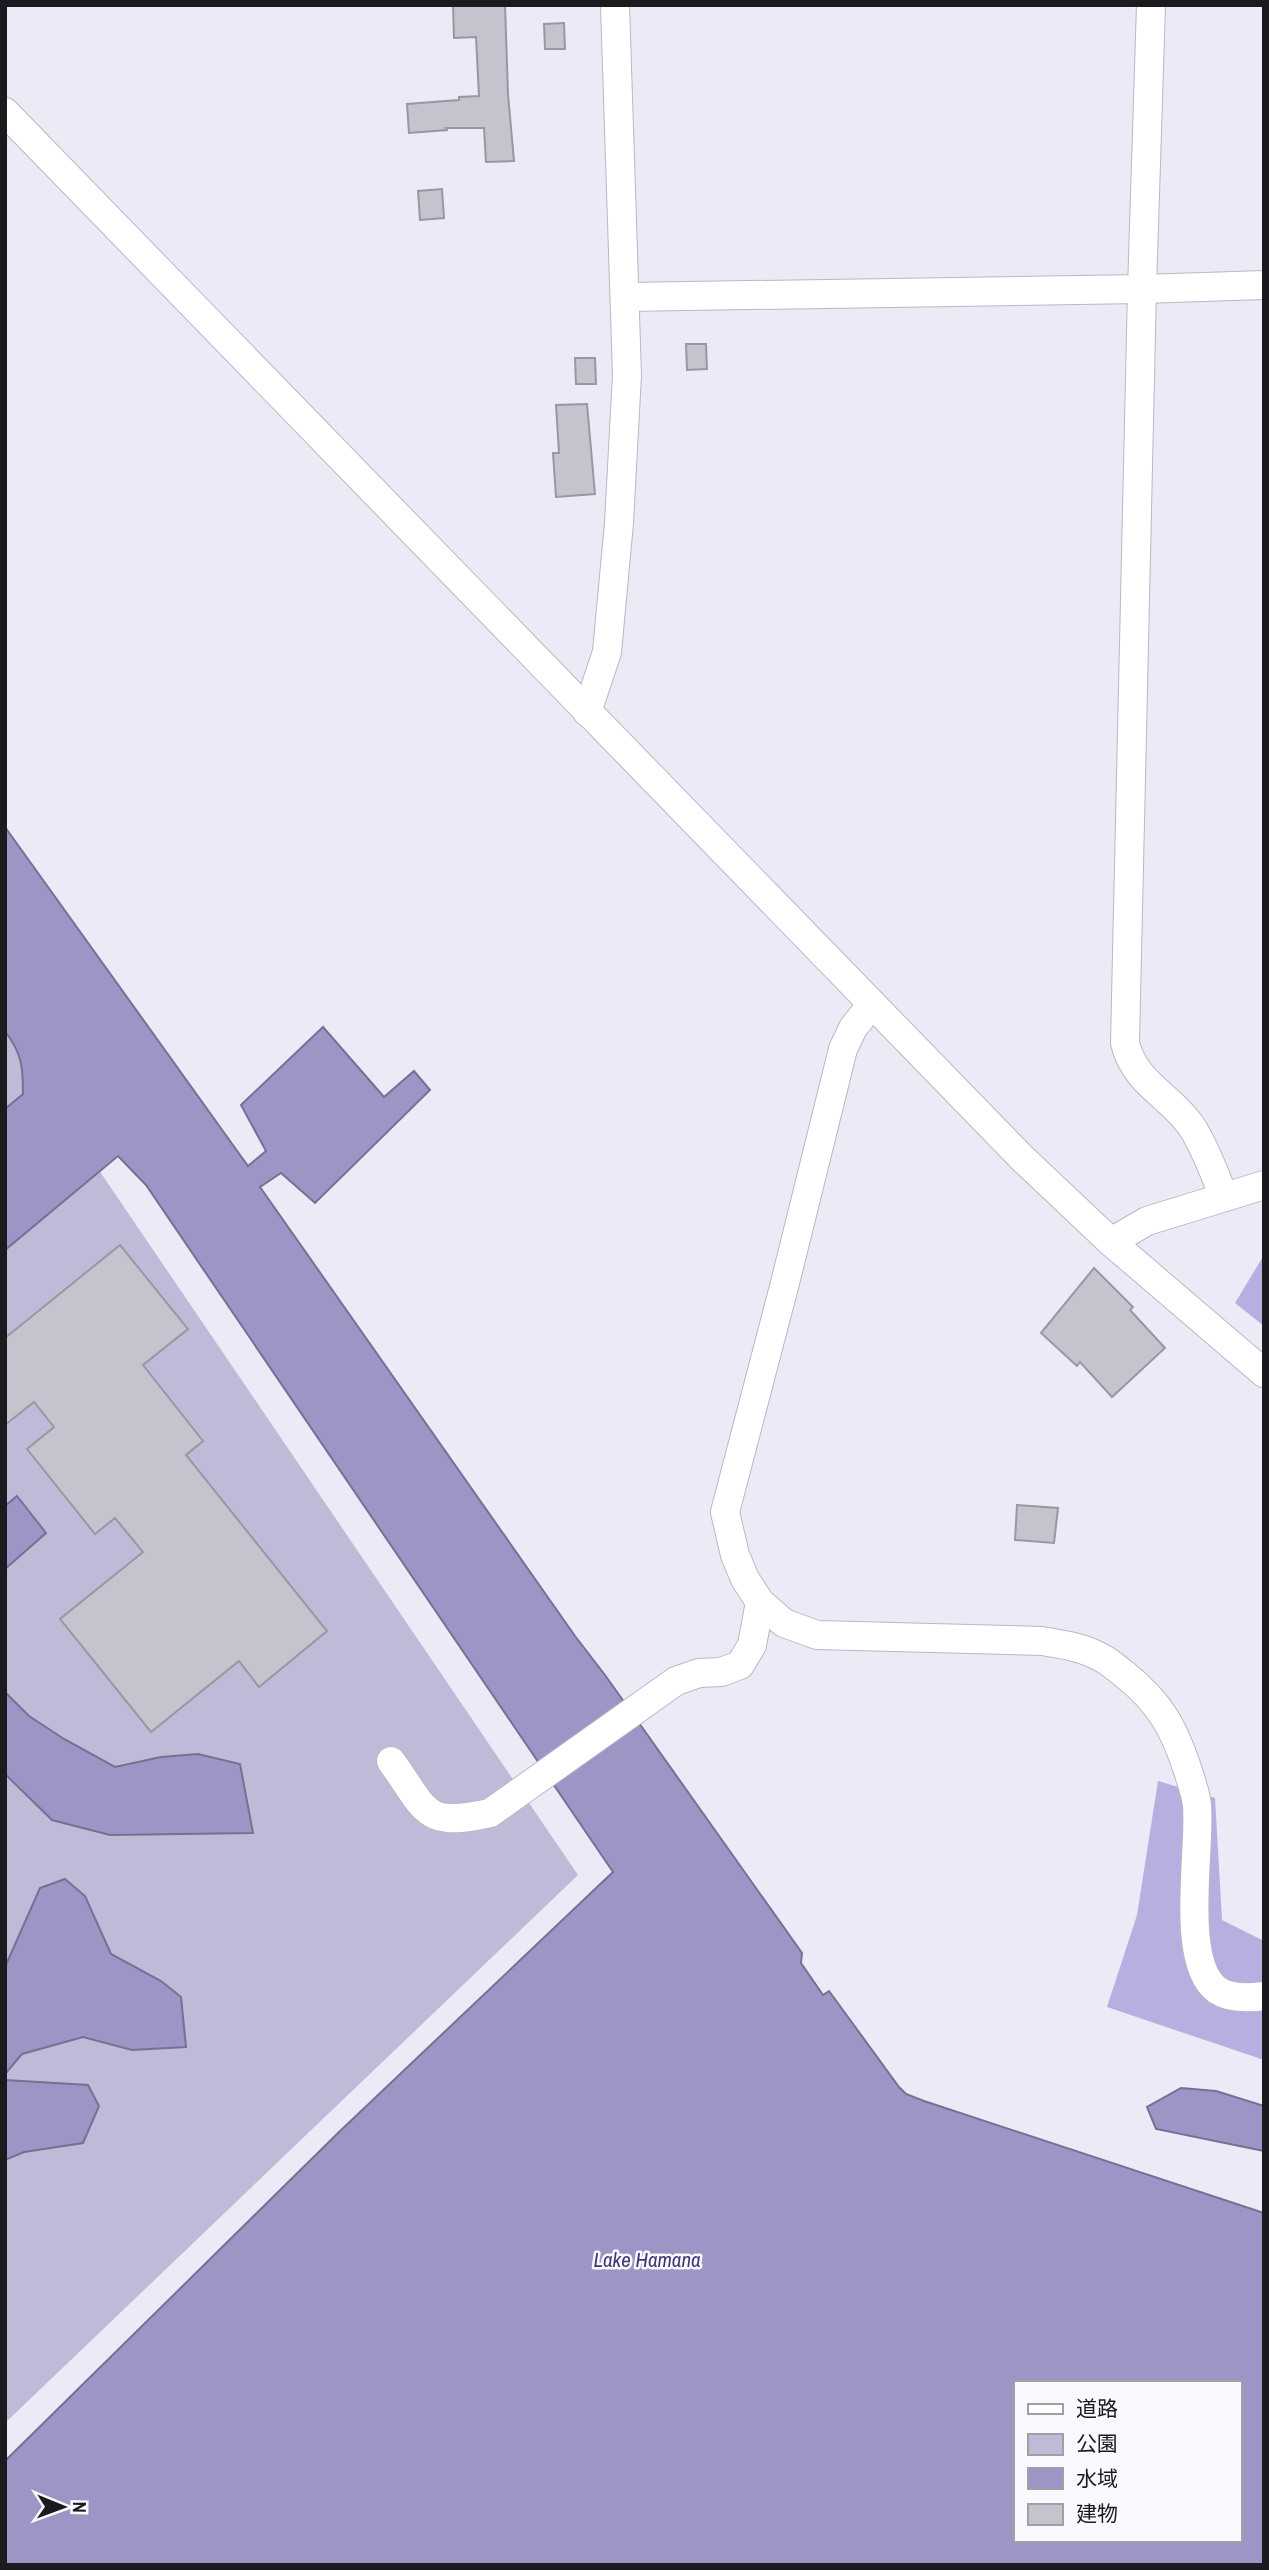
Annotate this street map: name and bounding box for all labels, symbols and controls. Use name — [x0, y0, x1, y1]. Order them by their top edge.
water label: Lake Hamana — [593, 2245, 701, 2274]
legend — [1014, 2381, 1241, 2542]
text: 道路 — [1076, 2394, 1118, 2423]
text: 公園 — [1076, 2429, 1118, 2458]
text: 水域 — [1076, 2464, 1118, 2493]
north arrow — [28, 2472, 98, 2542]
text: 建物 — [1076, 2499, 1118, 2528]
text: N — [67, 2501, 93, 2513]

